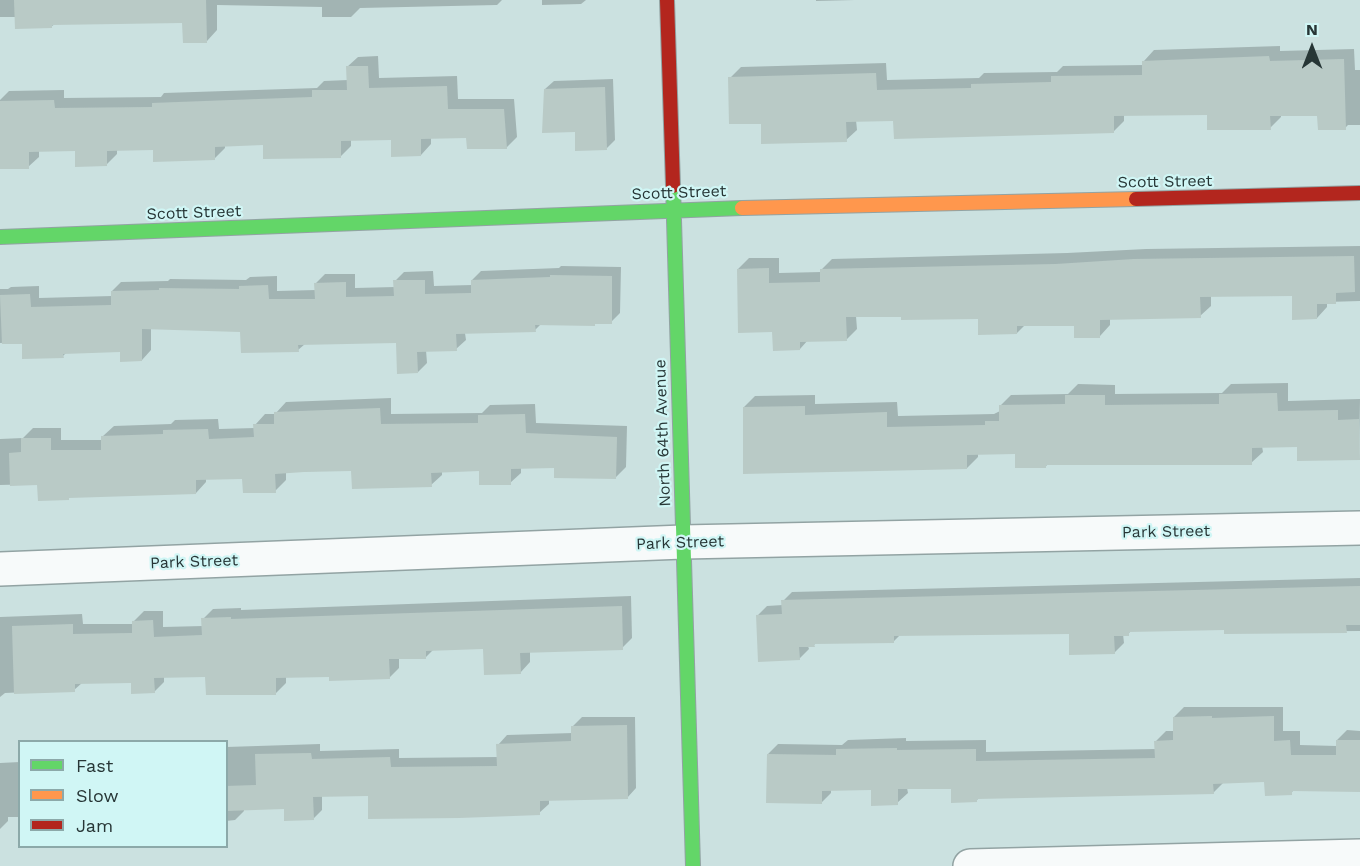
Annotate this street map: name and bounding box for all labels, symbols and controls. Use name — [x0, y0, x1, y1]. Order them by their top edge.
north arrow — [1282, 18, 1342, 78]
text: N — [1306, 20, 1318, 39]
street label: Scott Street — [1118, 172, 1212, 192]
street label: Scott Street — [631, 182, 727, 204]
street label: Scott Street — [146, 202, 242, 224]
street label: North 64th Avenue — [651, 359, 675, 507]
street label: Park Street — [1122, 522, 1210, 542]
street label: Park Street — [636, 532, 724, 554]
street label: Park Street — [150, 551, 238, 573]
legend — [18, 740, 228, 848]
text: Fast — [76, 755, 113, 776]
text: Slow — [76, 785, 119, 806]
text: Jam — [76, 815, 113, 836]

